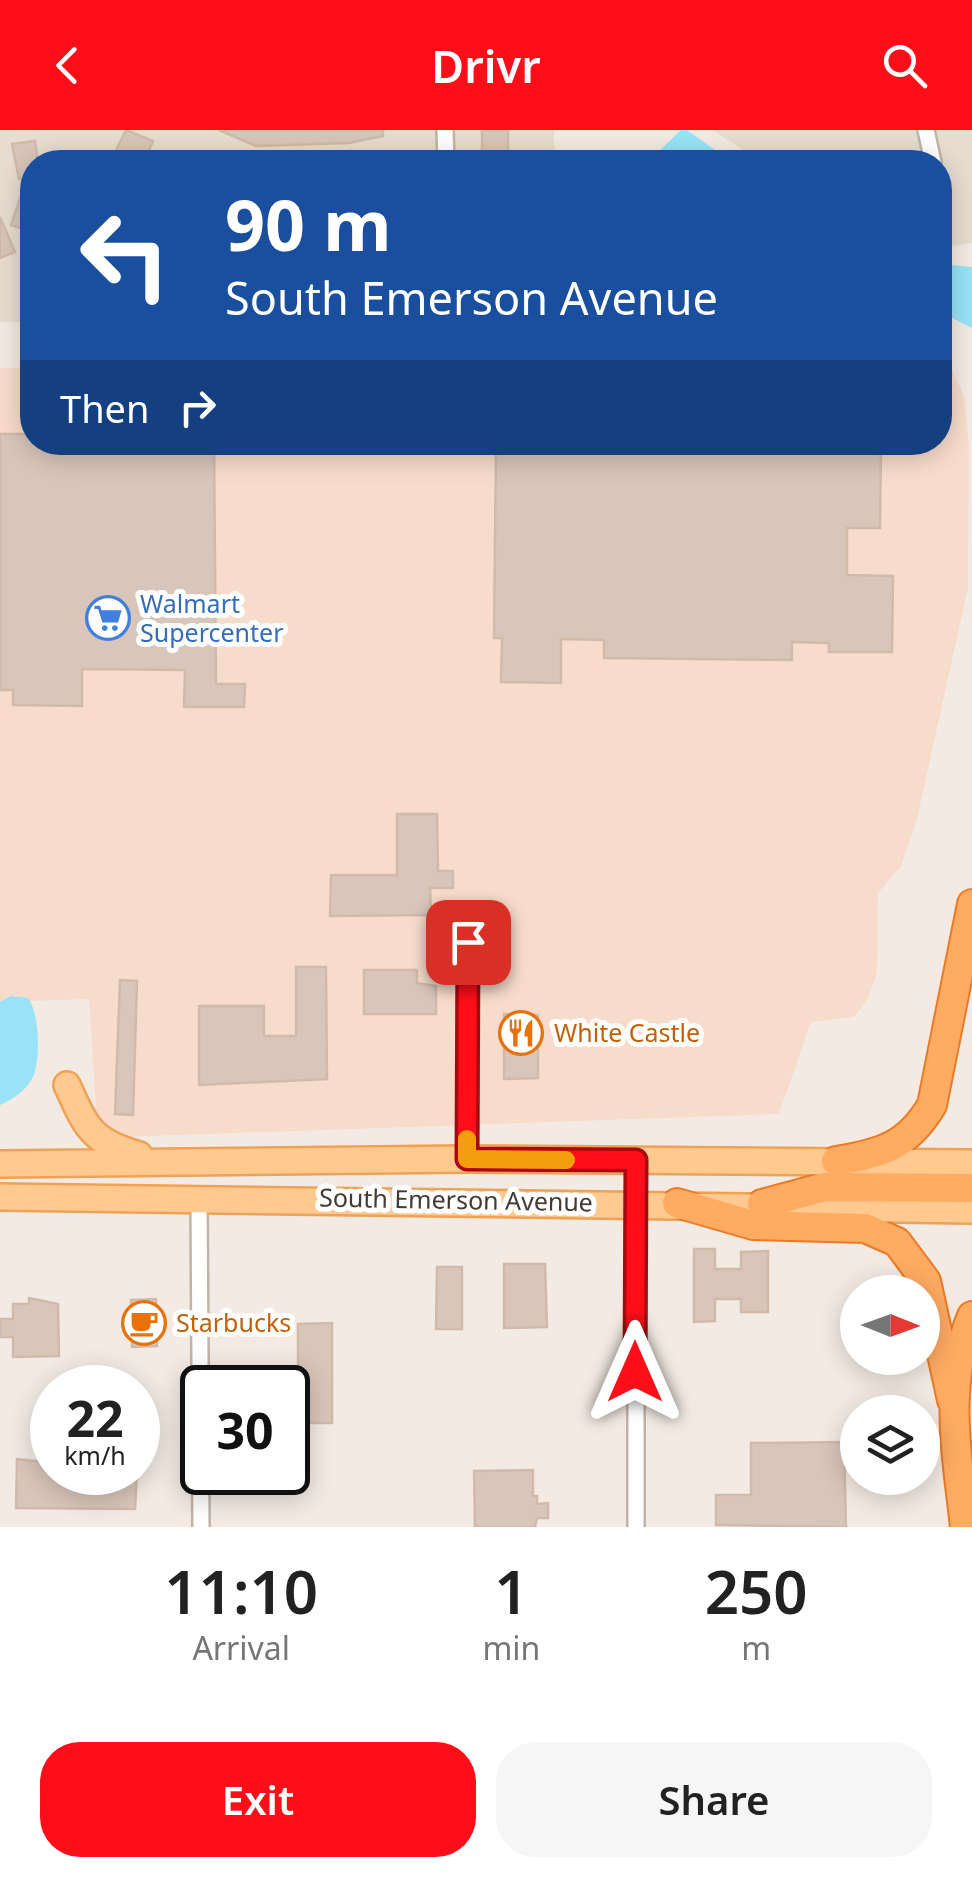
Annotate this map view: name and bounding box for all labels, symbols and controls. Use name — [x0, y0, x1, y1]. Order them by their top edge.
text: Drivr — [431, 35, 541, 96]
icon: back — [40, 38, 95, 93]
icon: search — [877, 38, 932, 93]
text: 90 m — [225, 176, 392, 272]
icon: left — [60, 190, 190, 320]
text: South Emerson Avenue — [225, 267, 718, 328]
icon: right — [170, 380, 225, 435]
text: Then — [60, 382, 150, 434]
place label: Walmart Supercenter — [140, 586, 283, 649]
supermarket icon: Walmart Supercenter — [85, 595, 131, 641]
pin — [426, 900, 511, 985]
icon: arrive — [441, 915, 496, 970]
restaurant icon: White Castle — [498, 1010, 544, 1056]
place label: White Castle — [554, 1015, 700, 1049]
street label: South Emerson Avenue — [319, 1180, 593, 1218]
north arrow — [840, 1275, 940, 1375]
map controls — [840, 1275, 940, 1495]
cafe icon: Starbucks — [121, 1300, 167, 1346]
place label: Starbucks — [176, 1305, 291, 1339]
position arrow — [583, 1320, 687, 1424]
speed limit sign: 30 — [180, 1365, 310, 1495]
text: 22 — [66, 1384, 124, 1452]
button: layers — [840, 1395, 940, 1495]
text: km/h — [64, 1438, 126, 1472]
text: 11:10 — [164, 1550, 318, 1632]
text: 1 — [494, 1550, 529, 1632]
text: 250 — [705, 1550, 808, 1632]
text: Arrival — [192, 1626, 290, 1669]
text: min — [482, 1626, 540, 1669]
text: m — [741, 1626, 771, 1669]
button: Exit — [40, 1742, 476, 1857]
button: Share — [496, 1742, 932, 1857]

